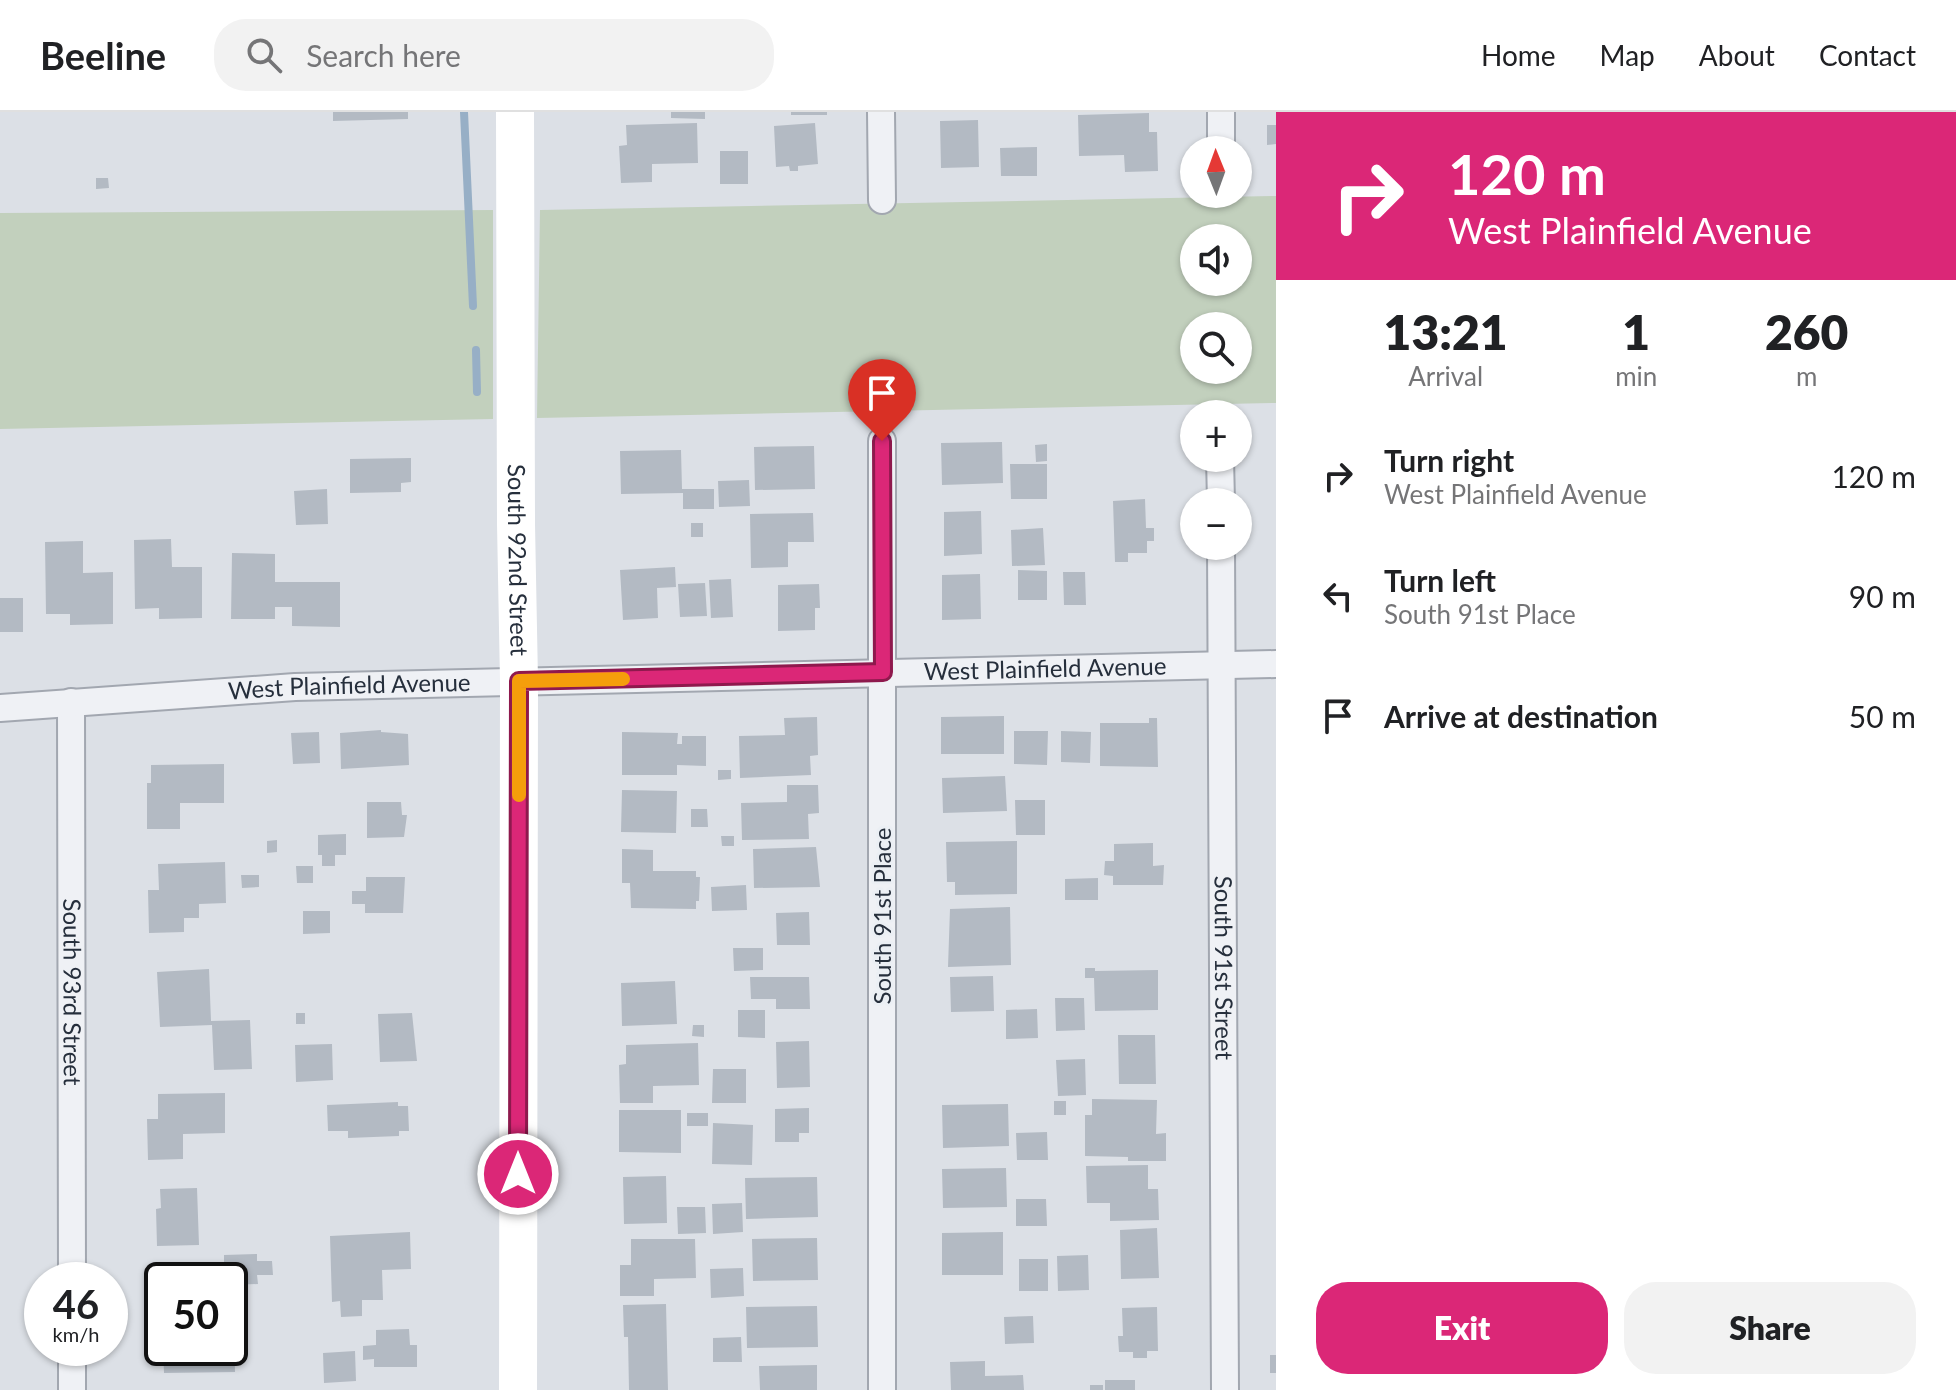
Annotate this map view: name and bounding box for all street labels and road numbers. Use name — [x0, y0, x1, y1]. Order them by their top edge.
street label: South 92nd Street — [503, 464, 535, 657]
street label: West Plainfield Avenue — [923, 651, 1167, 685]
street label: West Plainfield Avenue — [227, 667, 471, 705]
street label: South 91st Place — [867, 828, 896, 1004]
street label: South 91st Street — [1210, 876, 1239, 1061]
street label: South 93rd Street — [58, 898, 88, 1086]

